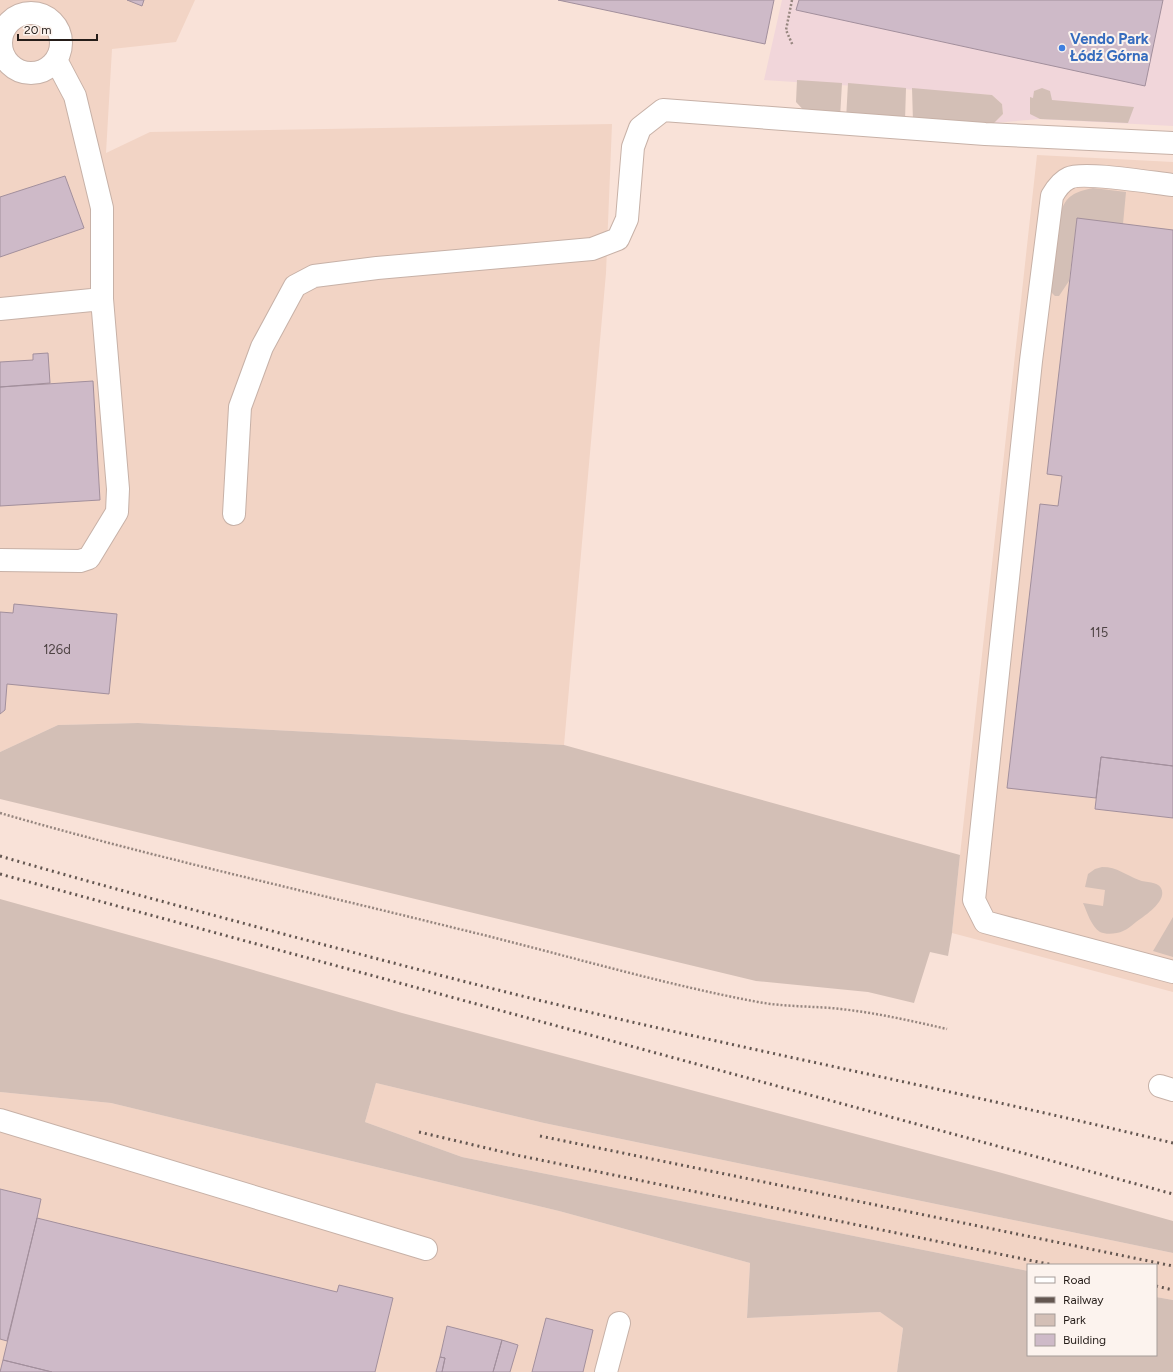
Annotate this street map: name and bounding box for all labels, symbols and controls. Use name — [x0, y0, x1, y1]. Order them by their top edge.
scale bar — [18, 16, 97, 42]
text: 20 m — [24, 23, 52, 37]
place label: Vendo Park Łódź Górna — [1070, 30, 1149, 65]
marker: Vendo Park Łódź Górna — [1057, 43, 1067, 53]
house number: 115 — [1090, 625, 1108, 640]
house number: 126d — [43, 642, 71, 657]
legend — [1027, 1264, 1157, 1356]
text: Road — [1063, 1273, 1091, 1287]
text: Railway — [1063, 1293, 1104, 1307]
text: Park — [1063, 1313, 1086, 1327]
text: Building — [1063, 1333, 1106, 1347]

